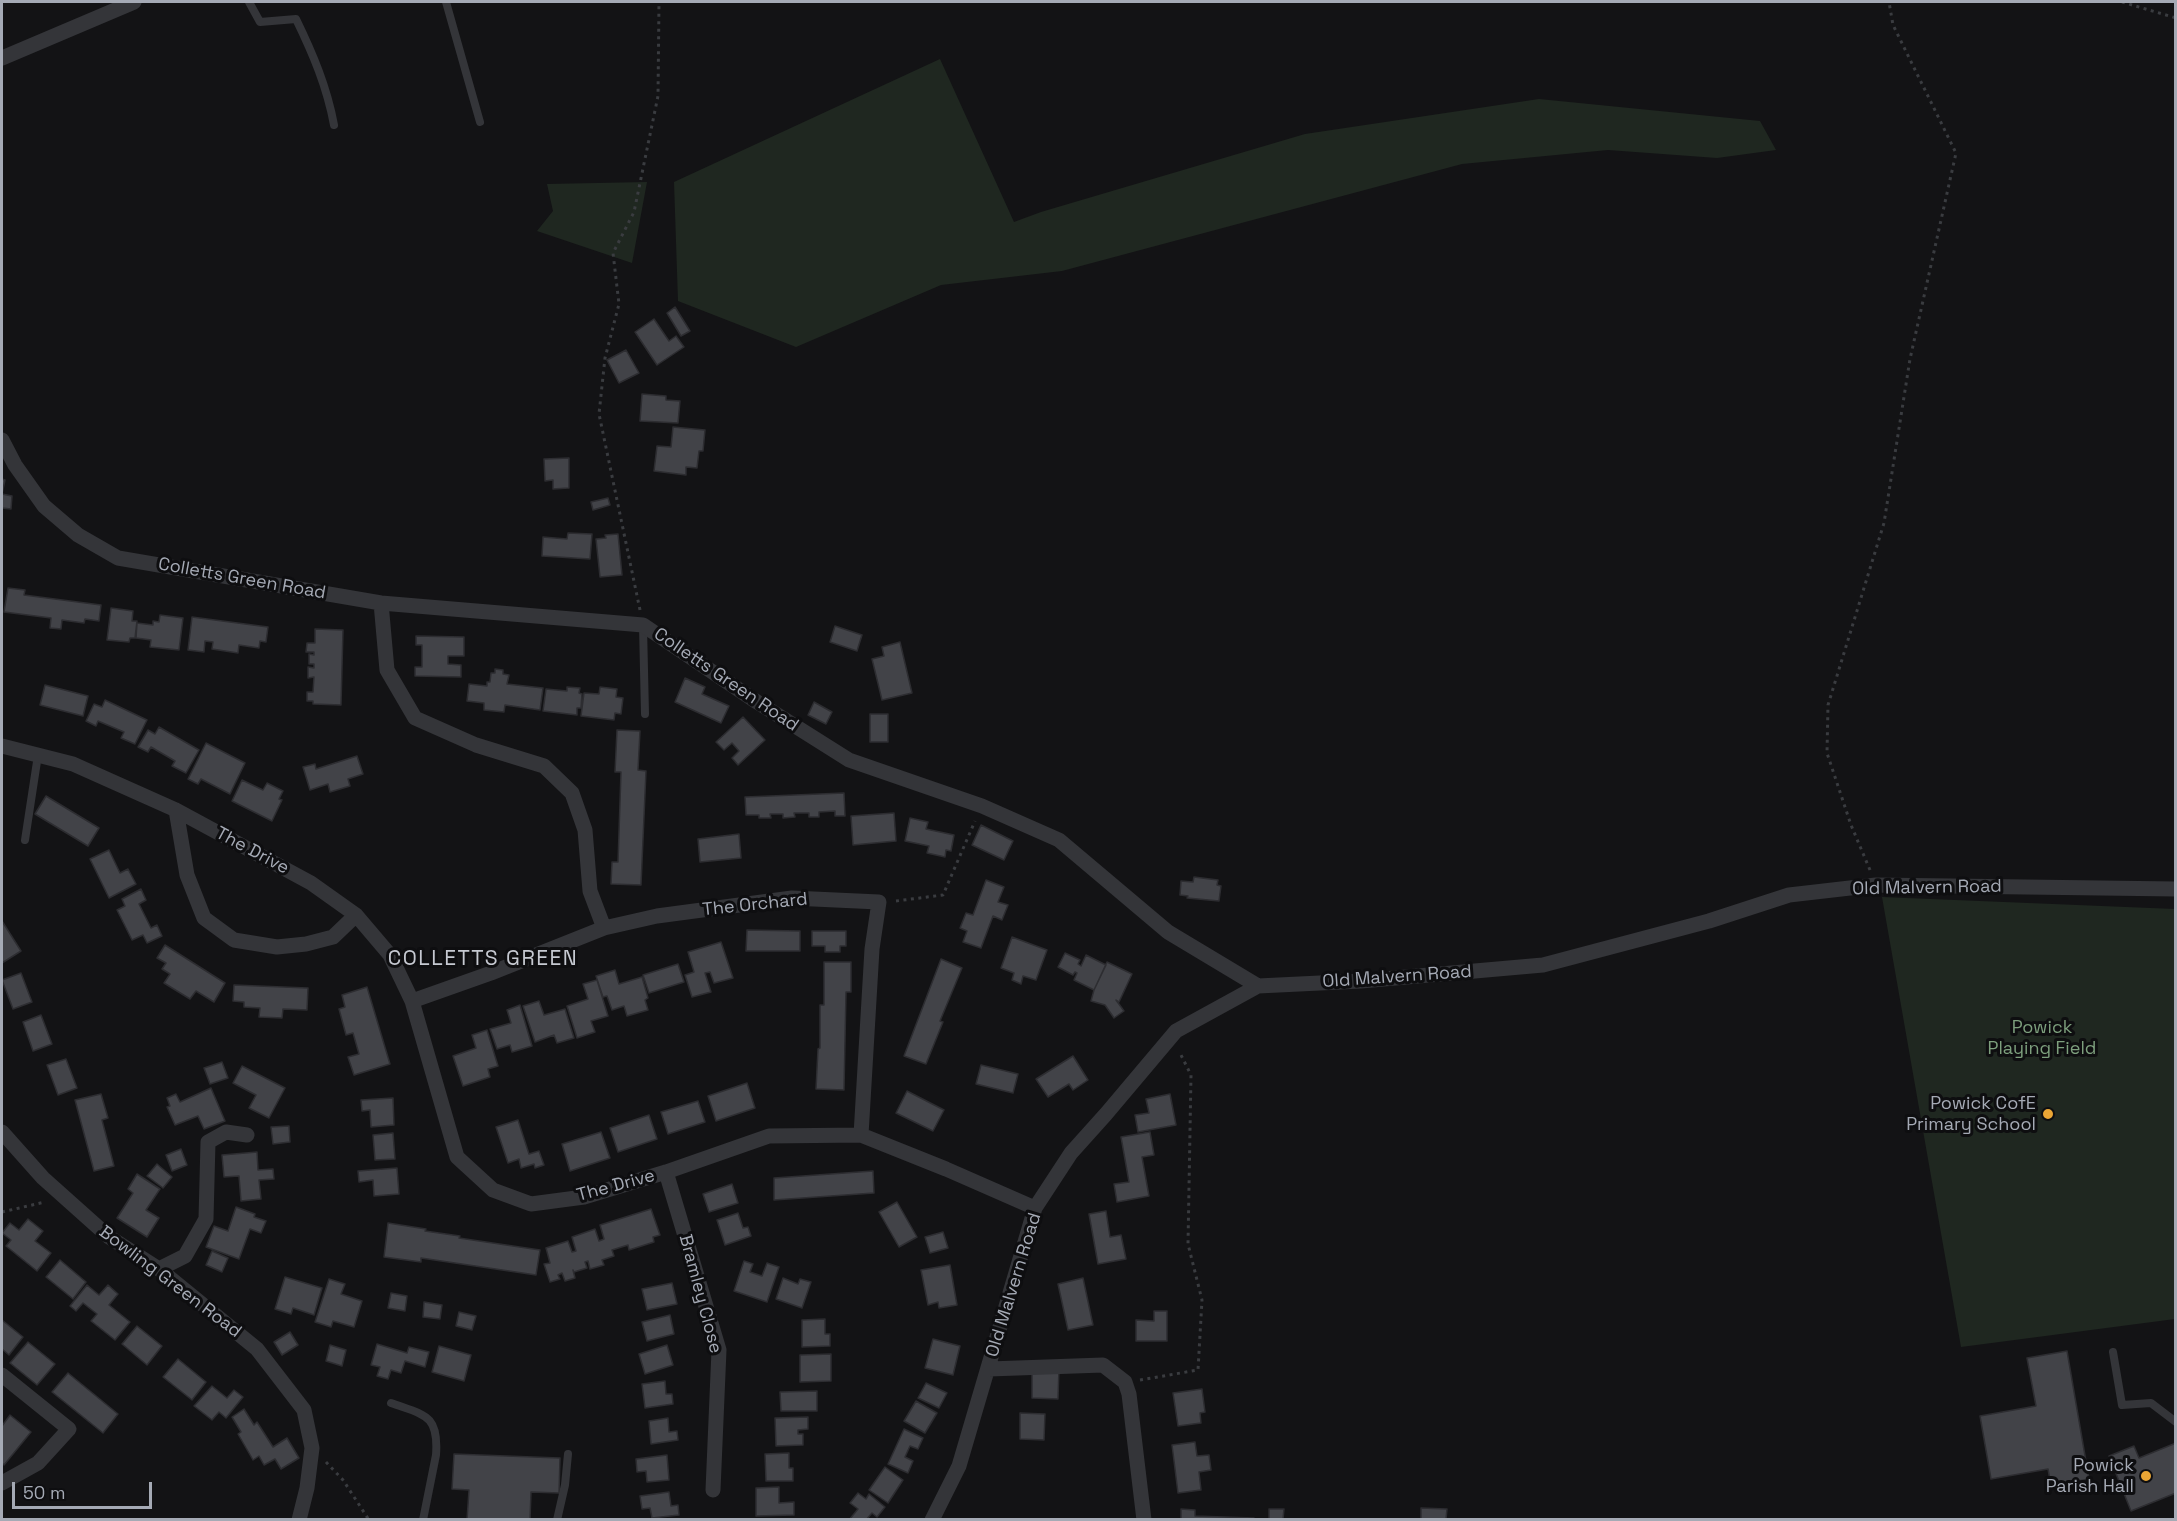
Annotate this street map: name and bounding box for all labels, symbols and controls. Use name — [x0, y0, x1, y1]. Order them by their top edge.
street label: Colletts Green Road — [156, 554, 328, 604]
street label: Colletts Green Road — [650, 624, 802, 736]
street label: The Drive — [212, 823, 292, 879]
street label: Old Malvern Road — [1852, 876, 2002, 900]
street label: The Orchard — [701, 889, 809, 921]
district label: COLLETTS GREEN — [388, 946, 578, 972]
street label: Old Malvern Road — [1322, 961, 1472, 993]
park label: Powick Playing Field — [1988, 1017, 2096, 1060]
place label: Powick CofE Primary School — [1906, 1093, 2036, 1136]
marker: Powick CofE Primary School — [2041, 1107, 2055, 1121]
street label: The Drive — [575, 1165, 657, 1207]
street label: Old Malvern Road — [982, 1210, 1046, 1360]
street label: Bowling Green Road — [95, 1221, 245, 1343]
street label: Bramley Close — [674, 1232, 726, 1356]
place label: Powick Parish Hall — [2046, 1455, 2134, 1498]
marker: Powick Parish Hall — [2139, 1469, 2153, 1483]
scale bar — [15, 1470, 154, 1508]
text: 50 m — [23, 1481, 65, 1504]

